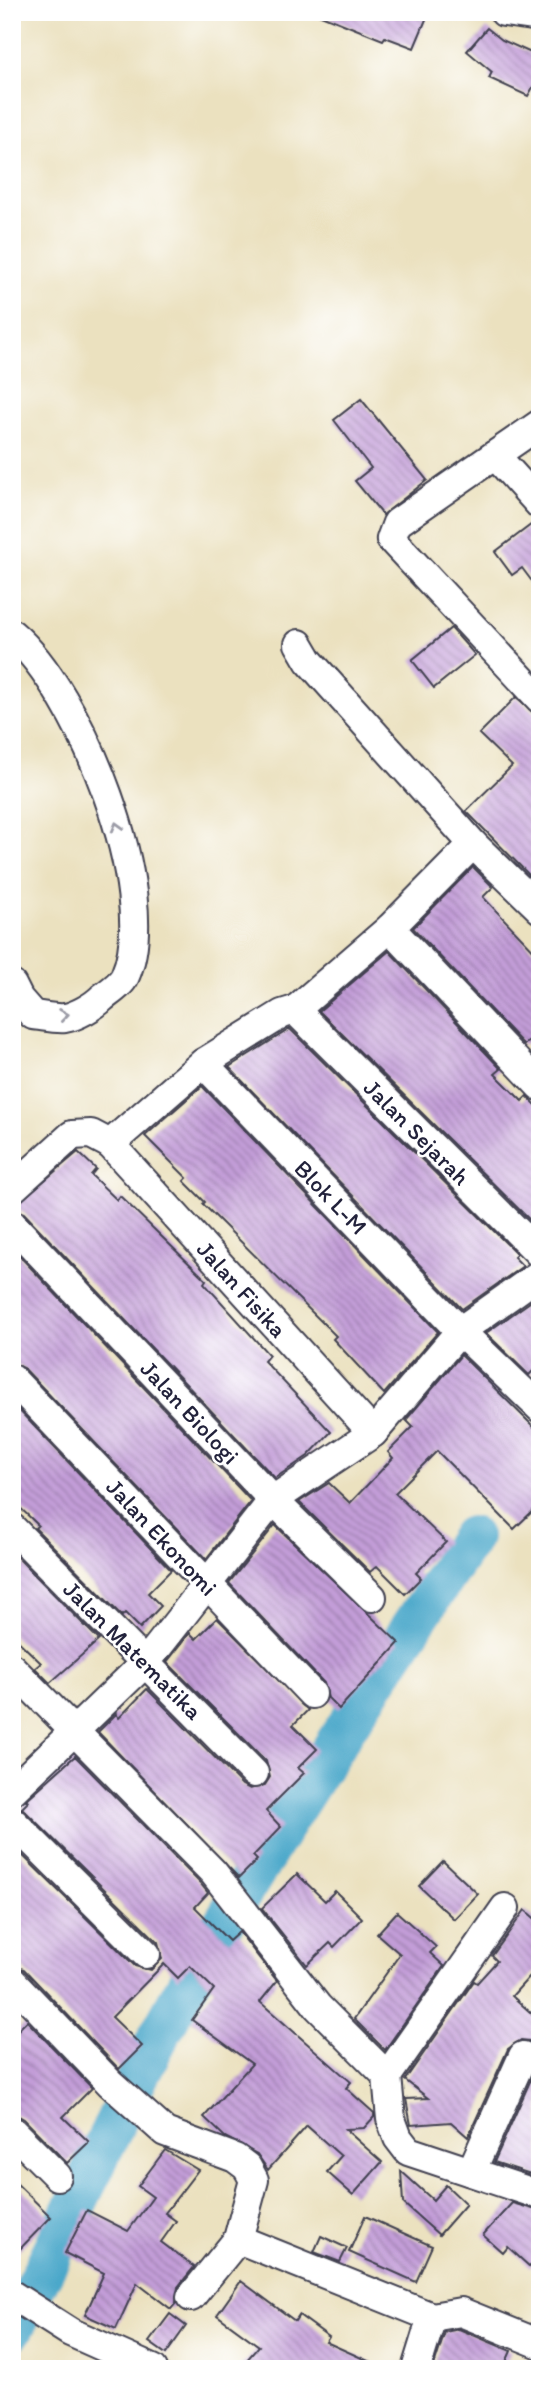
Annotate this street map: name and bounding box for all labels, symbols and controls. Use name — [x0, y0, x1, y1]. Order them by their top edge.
one-way arrow — [110, 822, 125, 834]
one-way arrow — [58, 1008, 69, 1023]
street label: Jalan Sejarah — [358, 1073, 476, 1191]
street label: Blok L-M — [288, 1154, 374, 1240]
street label: Jalan Fisika — [191, 1235, 293, 1344]
street label: Jalan Biologi — [135, 1354, 245, 1470]
street label: Jalan Ekonomi — [100, 1472, 224, 1602]
street label: Jalan Matematika — [57, 1574, 209, 1726]

